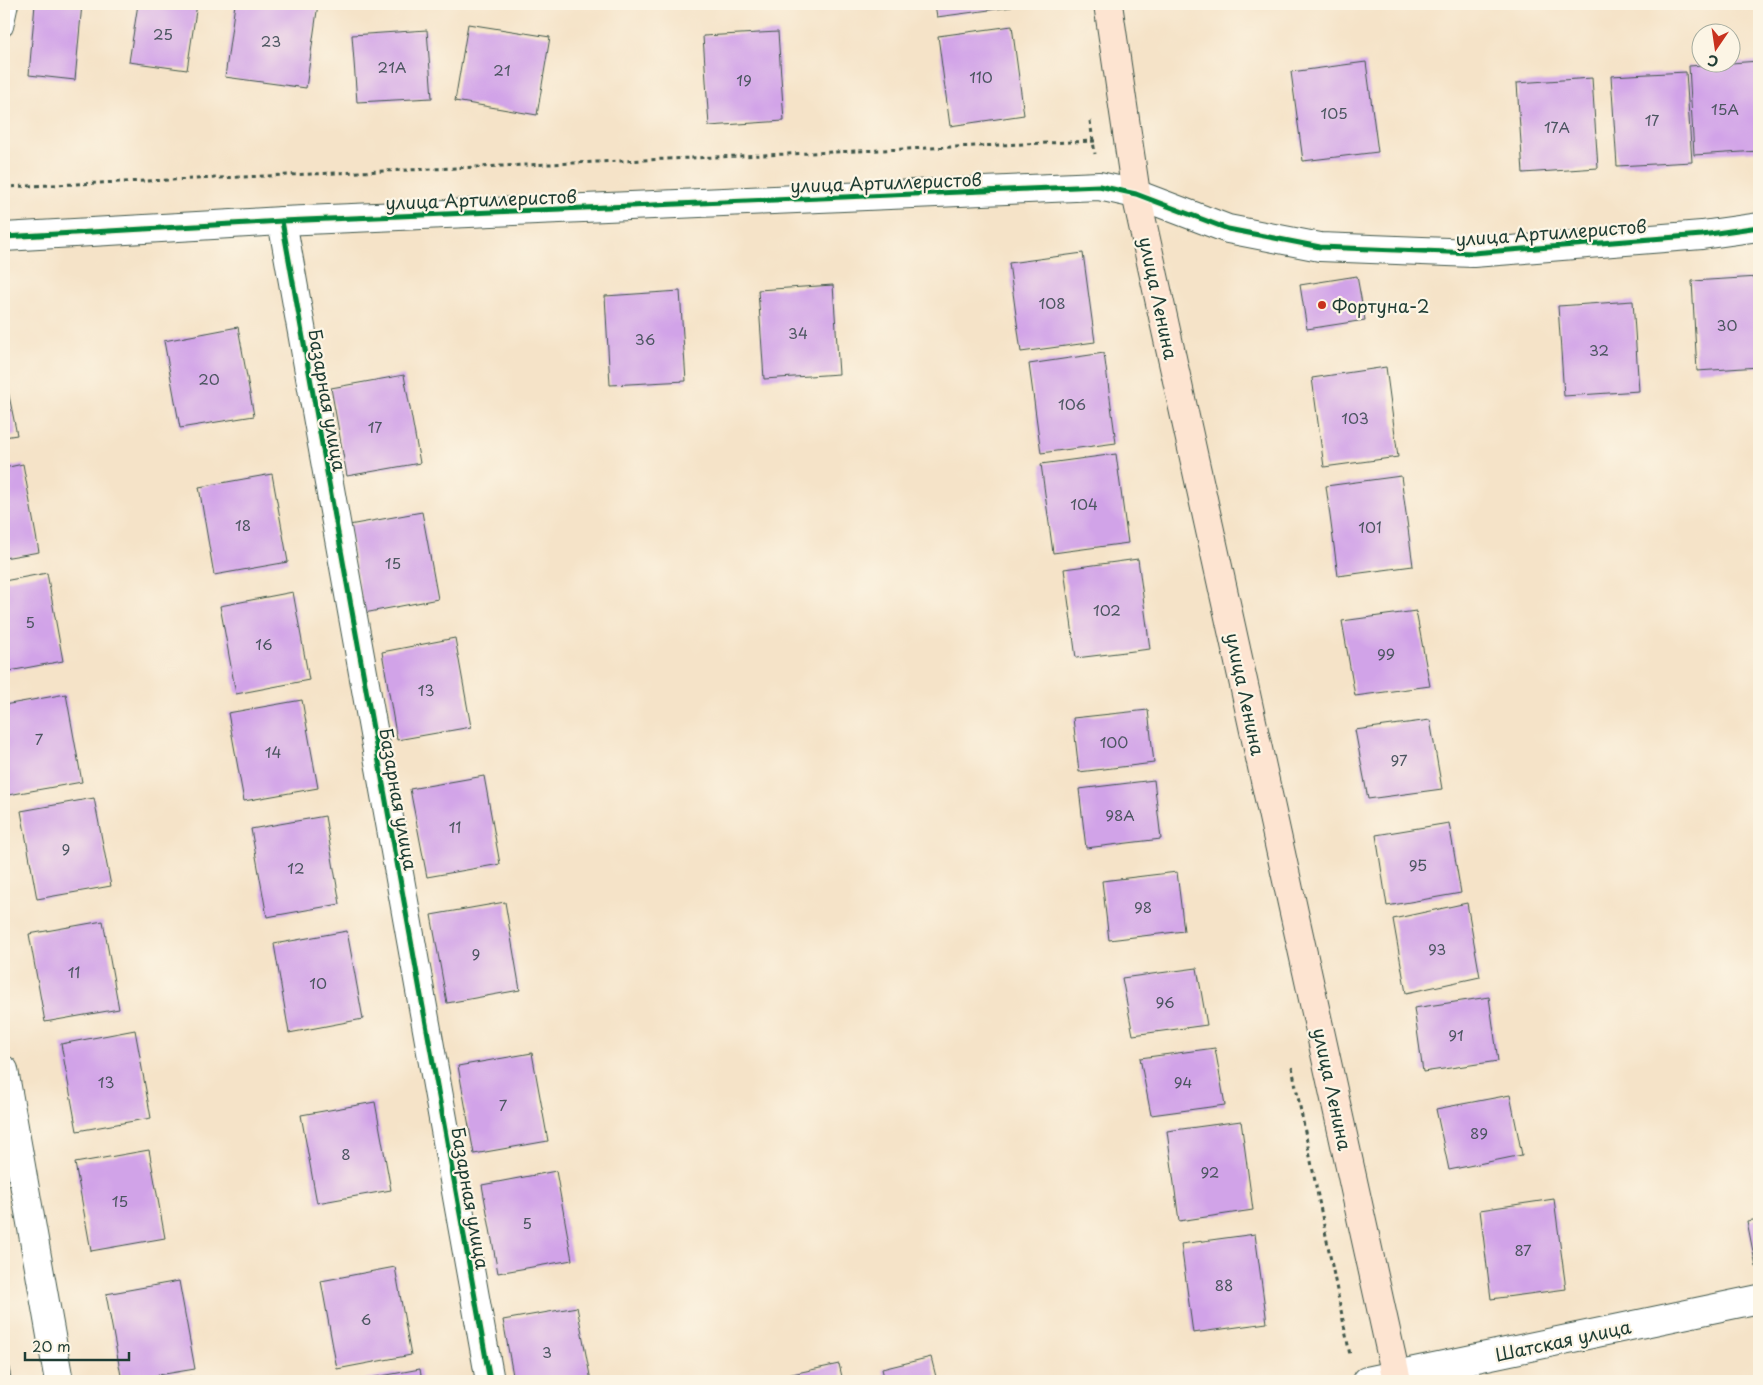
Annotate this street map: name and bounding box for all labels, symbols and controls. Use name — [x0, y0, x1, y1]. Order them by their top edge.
house number: 25 — [153, 22, 173, 45]
north arrow — [1690, 22, 1740, 72]
house number: 23 — [261, 29, 281, 52]
text: С — [1705, 50, 1720, 73]
house number: 21А — [378, 55, 406, 78]
house number: 21 — [493, 58, 511, 81]
house number: 110 — [969, 65, 993, 88]
house number: 19 — [736, 68, 752, 91]
house number: 15А — [1711, 97, 1739, 120]
house number: 105 — [1320, 101, 1348, 124]
house number: 17 — [1645, 108, 1659, 131]
house number: 17А — [1544, 115, 1570, 138]
street label: улица Артиллеристов — [790, 165, 982, 199]
street label: улица Артиллеристов — [385, 182, 577, 216]
street label: улица Артиллеристов — [1454, 212, 1648, 252]
street label: улица Ленина — [1133, 234, 1185, 363]
house number: 108 — [1038, 291, 1066, 314]
place label: Фортуна-2 — [1332, 292, 1430, 319]
marker: Фортуна-2 — [1316, 299, 1328, 311]
house number: 30 — [1717, 313, 1737, 336]
house number: 34 — [788, 321, 808, 344]
street label: Базарная улица — [302, 327, 354, 474]
house number: 36 — [635, 327, 655, 350]
house number: 32 — [1589, 338, 1609, 361]
house number: 20 — [198, 367, 220, 390]
house number: 106 — [1058, 392, 1086, 415]
house number: 103 — [1341, 406, 1369, 429]
house number: 17 — [368, 415, 382, 438]
house number: 104 — [1070, 492, 1098, 515]
house number: 18 — [235, 513, 251, 536]
house number: 101 — [1358, 515, 1382, 538]
house number: 15 — [385, 551, 401, 574]
house number: 102 — [1093, 598, 1121, 621]
house number: 5 — [25, 610, 35, 633]
street label: улица Ленина — [1220, 630, 1272, 759]
house number: 16 — [255, 632, 273, 655]
house number: 99 — [1377, 642, 1395, 665]
house number: 13 — [418, 678, 434, 701]
street label: Базарная улица — [373, 726, 425, 873]
house number: 7 — [35, 727, 44, 750]
house number: 100 — [1100, 730, 1128, 753]
house number: 14 — [265, 740, 281, 763]
house number: 97 — [1390, 748, 1408, 771]
house number: 98А — [1105, 803, 1135, 826]
house number: 11 — [449, 815, 461, 838]
house number: 9 — [62, 837, 70, 860]
house number: 95 — [1409, 853, 1427, 876]
house number: 12 — [287, 856, 305, 879]
house number: 98 — [1134, 895, 1152, 918]
house number: 93 — [1428, 937, 1446, 960]
house number: 9 — [472, 942, 480, 965]
house number: 11 — [68, 960, 80, 983]
house number: 10 — [309, 971, 327, 994]
house number: 96 — [1156, 990, 1175, 1013]
house number: 91 — [1448, 1023, 1464, 1046]
street label: улица Ленина — [1307, 1025, 1359, 1154]
house number: 13 — [98, 1070, 114, 1093]
house number: 94 — [1174, 1070, 1192, 1093]
house number: 7 — [499, 1093, 508, 1116]
house number: 89 — [1470, 1121, 1488, 1144]
street label: Базарная улица — [445, 1125, 497, 1272]
house number: 8 — [341, 1142, 351, 1165]
house number: 92 — [1201, 1160, 1219, 1183]
house number: 15 — [112, 1189, 128, 1212]
house number: 5 — [522, 1211, 532, 1234]
house number: 87 — [1514, 1238, 1532, 1261]
house number: 88 — [1215, 1273, 1233, 1296]
house number: 6 — [361, 1307, 371, 1330]
street label: Шатская улица — [1493, 1312, 1634, 1368]
scale bar — [25, 1330, 129, 1362]
text: 20 m — [32, 1334, 71, 1357]
house number: 3 — [542, 1340, 552, 1363]

